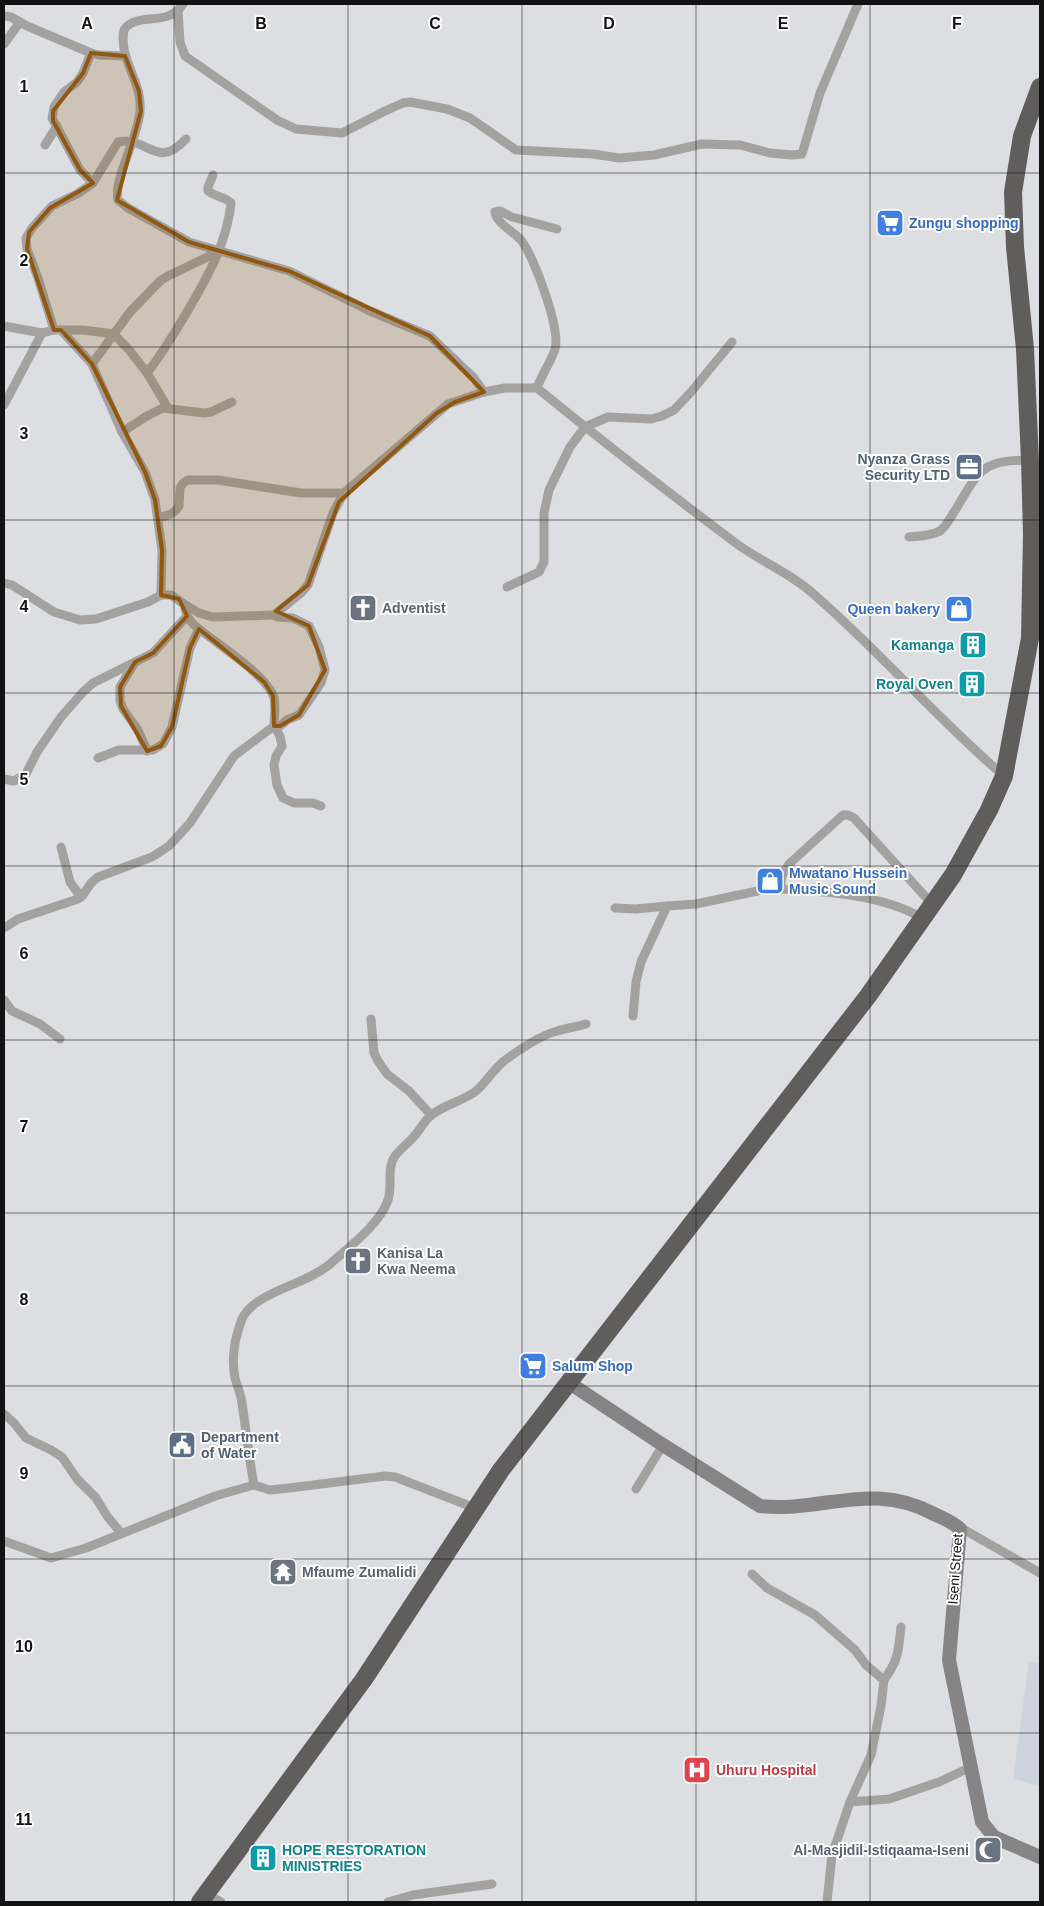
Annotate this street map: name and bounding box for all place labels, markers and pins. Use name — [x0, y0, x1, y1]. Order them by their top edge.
supermarket icon: Zungu shopping — [875, 208, 905, 238]
place label: Zungu shopping — [909, 215, 1019, 231]
place label: Nyanza Grass Security LTD — [857, 451, 950, 483]
office icon: Nyanza Grass Security LTD — [954, 452, 984, 482]
church icon: Adventist — [348, 593, 378, 623]
shop icon: Queen bakery — [944, 594, 974, 624]
place label: Adventist — [382, 600, 446, 616]
place label: Queen bakery — [847, 601, 940, 617]
building icon: Kamanga — [958, 630, 988, 660]
place label: Kamanga — [891, 637, 954, 653]
building icon: Royal Oven — [957, 669, 987, 699]
place label: Royal Oven — [876, 676, 953, 692]
place label: Mwatano Hussein Music Sound — [789, 865, 907, 897]
shop icon: Mwatano Hussein Music Sound — [755, 866, 785, 896]
place label: Kanisa La Kwa Neema — [377, 1245, 456, 1277]
church icon: Kanisa La Kwa Neema — [343, 1246, 373, 1276]
supermarket icon: Salum Shop — [518, 1351, 548, 1381]
place label: Salum Shop — [552, 1358, 633, 1374]
place label: Department of Water — [201, 1429, 279, 1461]
public building icon: Department of Water — [167, 1430, 197, 1460]
temple icon: Mfaume Zumalidi — [268, 1557, 298, 1587]
place label: Mfaume Zumalidi — [302, 1564, 416, 1580]
hospital icon: Uhuru Hospital — [682, 1755, 712, 1785]
place label: Uhuru Hospital — [716, 1762, 816, 1778]
mosque icon: Al-Masjidil-Istiqaama-Iseni — [973, 1835, 1003, 1865]
place label: HOPE RESTORATION MINISTRIES — [282, 1842, 426, 1874]
place label: Al-Masjidil-Istiqaama-Iseni — [793, 1842, 969, 1858]
building icon: HOPE RESTORATION MINISTRIES — [248, 1843, 278, 1873]

